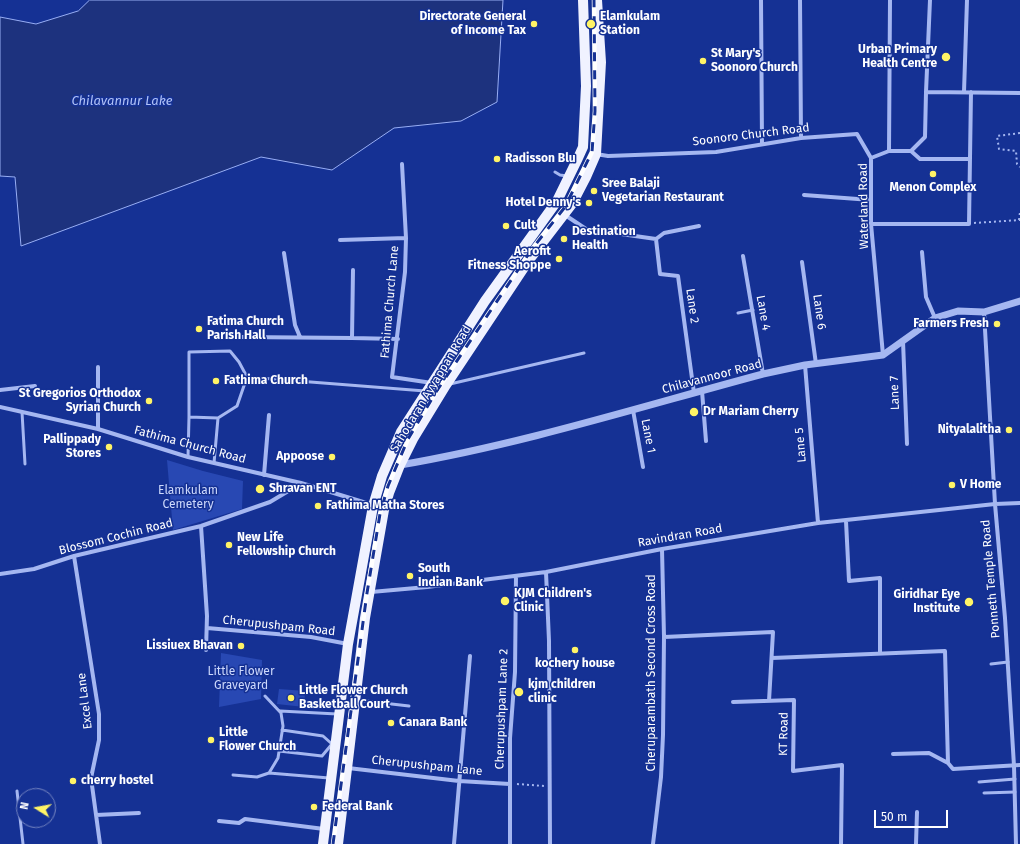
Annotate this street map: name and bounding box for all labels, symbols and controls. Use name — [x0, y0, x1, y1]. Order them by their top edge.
place label: Directorate General of Income Tax — [419, 10, 526, 38]
place label: Elamkulam Station — [600, 10, 660, 38]
marker: Elamkulam Station — [585, 18, 597, 30]
marker: Directorate General of Income Tax — [529, 19, 539, 29]
place label: Urban Primary Health Centre — [858, 43, 937, 71]
place label: St Mary's Soonoro Church — [711, 47, 798, 75]
marker: Urban Primary Health Centre — [940, 51, 952, 63]
marker: St Mary's Soonoro Church — [698, 56, 708, 66]
water label: Chilavannur Lake — [71, 93, 173, 109]
street label: Soonoro Church Road — [692, 121, 810, 149]
place label: Radisson Blu — [505, 152, 576, 166]
marker: Radisson Blu — [492, 154, 502, 164]
street label: Waterland Road — [856, 163, 872, 249]
marker: Menon Complex — [928, 169, 938, 179]
place label: Sree Balaji Vegetarian Restaurant — [602, 177, 724, 205]
place label: Menon Complex — [890, 181, 976, 195]
marker: Sree Balaji Vegetarian Restaurant — [589, 186, 599, 196]
place label: Hotel Denny's — [506, 196, 581, 210]
marker: Hotel Denny's — [584, 198, 594, 208]
place label: Cult — [514, 219, 536, 233]
marker: Cult — [501, 221, 511, 231]
place label: Destination Health — [572, 225, 636, 253]
marker: Destination Health — [559, 234, 569, 244]
street label: Fathima Church Lane — [378, 245, 402, 359]
place label: Aerofit Fitness Shoppe — [468, 245, 551, 273]
marker: Aerofit Fitness Shoppe — [554, 254, 564, 264]
street label: Lane 2 — [682, 288, 702, 324]
street label: Lane 6 — [809, 293, 829, 331]
street label: Lane 4 — [753, 294, 773, 332]
place label: Fatima Church Parish Hall — [207, 315, 284, 343]
place label: Farmers Fresh — [913, 317, 989, 331]
marker: Farmers Fresh — [992, 319, 1002, 329]
street label: Sahodaran Ayyappan Road — [387, 323, 475, 455]
marker: Fatima Church Parish Hall — [194, 324, 204, 334]
street label: Chilavannoor Road — [661, 357, 763, 397]
place label: Fathima Church — [224, 374, 308, 388]
marker: Fathima Church — [211, 376, 221, 386]
street label: Lane 7 — [887, 376, 903, 410]
place label: St Gregorios Orthodox Syrian Church — [19, 387, 141, 415]
marker: St Gregorios Orthodox Syrian Church — [144, 396, 154, 406]
place label: Dr Mariam Cherry — [703, 405, 798, 419]
marker: Dr Mariam Cherry — [688, 406, 700, 418]
street label: Lane 1 — [638, 418, 658, 454]
street label: Fathima Church Road — [133, 423, 247, 467]
place label: Nityalalitha — [938, 423, 1001, 437]
marker: Nityalalitha — [1004, 425, 1014, 435]
street label: Lane 5 — [792, 427, 810, 463]
place label: Pallippady Stores — [43, 433, 101, 461]
marker: Pallippady Stores — [104, 442, 114, 452]
place label: Appoose — [276, 450, 324, 464]
marker: Appoose — [327, 452, 337, 462]
place label: V Home — [960, 478, 1001, 492]
marker: V Home — [947, 480, 957, 490]
place label: Shravan ENT — [269, 482, 337, 496]
marker: Shravan ENT — [254, 483, 266, 495]
park label: Elamkulam Cemetery — [158, 484, 218, 512]
place label: Fathima Matha Stores — [326, 499, 444, 513]
marker: Fathima Matha Stores — [313, 501, 323, 511]
street label: Blossom Cochin Road — [58, 516, 174, 558]
street label: Ponneth Temple Road — [979, 519, 1003, 639]
street label: Ravindran Road — [637, 521, 723, 551]
place label: New Life Fellowship Church — [237, 531, 336, 559]
marker: New Life Fellowship Church — [224, 540, 234, 550]
place label: South Indian Bank — [418, 562, 483, 590]
marker: South Indian Bank — [405, 571, 415, 581]
street label: Cheruparambath Second Cross Road — [645, 574, 659, 772]
place label: KJM Children's Clinic — [514, 587, 592, 615]
place label: Giridhar Eye Institute — [894, 588, 960, 616]
marker: KJM Children's Clinic — [499, 595, 511, 607]
marker: Giridhar Eye Institute — [963, 596, 975, 608]
street label: Cherupushpam Road — [222, 613, 336, 639]
place label: Lissiuex Bhavan — [146, 639, 233, 653]
marker: Lissiuex Bhavan — [236, 641, 246, 651]
marker: kochery house — [570, 645, 580, 655]
street label: Cherupushpam Lane 2 — [493, 648, 511, 770]
place label: kochery house — [535, 657, 615, 671]
park label: Little Flower Graveyard — [207, 665, 275, 693]
street label: Excel Lane — [74, 672, 96, 730]
place label: kjm children clinic — [528, 678, 596, 706]
place label: Little Flower Church Basketball Court — [299, 684, 408, 712]
marker: kjm children clinic — [513, 686, 525, 698]
marker: Little Flower Church Basketball Court — [286, 693, 296, 703]
street label: KT Road — [776, 712, 792, 756]
place label: Canara Bank — [399, 716, 467, 730]
marker: Canara Bank — [386, 718, 396, 728]
place label: Little Flower Church — [219, 726, 296, 754]
marker: Little Flower Church — [206, 735, 216, 745]
street label: Cherupushpam Lane — [371, 753, 483, 779]
place label: cherry hostel — [81, 774, 153, 788]
marker: cherry hostel — [68, 776, 78, 786]
north arrow — [16, 788, 56, 828]
place label: Federal Bank — [322, 800, 393, 814]
text: N — [18, 801, 32, 811]
marker: Federal Bank — [309, 802, 319, 812]
scale bar — [876, 802, 950, 828]
text: 50 m — [881, 810, 907, 824]

